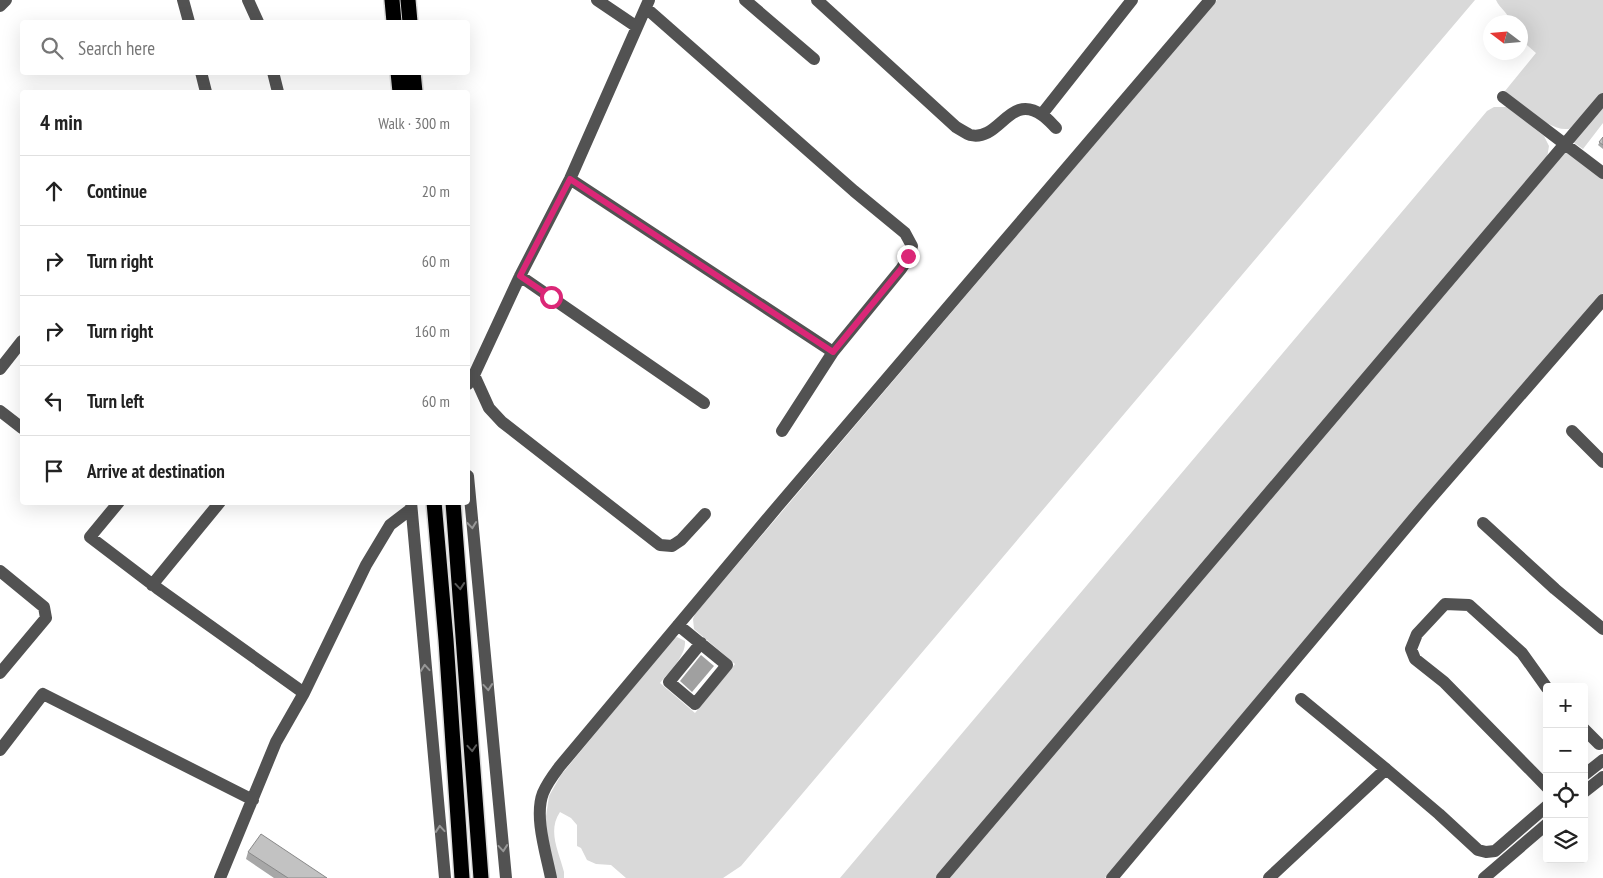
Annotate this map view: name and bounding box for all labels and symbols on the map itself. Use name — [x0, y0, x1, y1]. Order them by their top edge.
north arrow — [1483, 15, 1528, 60]
route end — [897, 245, 920, 268]
route start — [540, 286, 563, 309]
one-way arrow — [467, 521, 478, 529]
one-way arrow — [454, 582, 465, 590]
one-way arrow — [420, 663, 431, 671]
one-way arrow — [482, 683, 493, 691]
one-way arrow — [466, 744, 477, 752]
one-way arrow — [435, 825, 446, 833]
one-way arrow — [497, 845, 508, 853]

